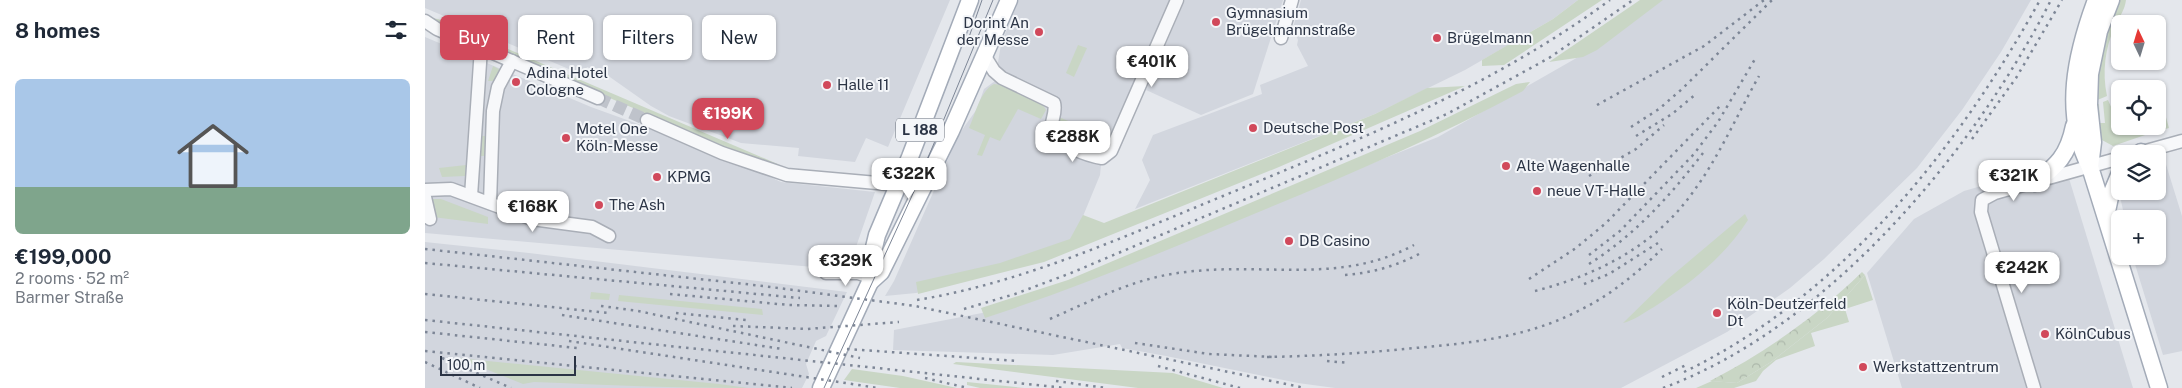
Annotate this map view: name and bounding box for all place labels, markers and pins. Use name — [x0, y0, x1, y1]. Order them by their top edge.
place label: Gymnasium Brügelmannstraße — [1226, 4, 1356, 38]
place label: Dorint An der Messe — [957, 14, 1029, 48]
marker: Gymnasium Brügelmannstraße — [1210, 16, 1222, 28]
marker: Dorint An der Messe — [1033, 26, 1045, 38]
place label: Brügelmann — [1447, 29, 1532, 46]
marker: Brügelmann — [1431, 32, 1443, 44]
pin: €401K — [1117, 46, 1187, 88]
place label: Adina Hotel Cologne — [526, 64, 608, 98]
marker: Adina Hotel Cologne — [510, 76, 522, 88]
place label: Halle 11 — [837, 76, 889, 93]
marker: Halle 11 — [821, 79, 833, 91]
pin: €199K — [693, 98, 763, 140]
place label: Deutsche Post — [1263, 119, 1364, 136]
place label: Motel One Köln-Messe — [576, 120, 658, 154]
pin: €288K — [1038, 120, 1108, 163]
marker: Deutsche Post — [1247, 122, 1259, 134]
marker: Motel One Köln-Messe — [560, 132, 572, 144]
place label: Alte Wagenhalle — [1516, 157, 1630, 174]
pin: €322K — [874, 158, 944, 200]
marker: Alte Wagenhalle — [1500, 160, 1512, 172]
pin: €321K — [1979, 160, 2049, 202]
place label: KPMG — [667, 168, 711, 185]
marker: KPMG — [651, 171, 663, 183]
place label: neue VT-Halle — [1547, 182, 1646, 199]
marker: neue VT-Halle — [1531, 185, 1543, 197]
pin: €168K — [498, 190, 568, 233]
place label: The Ash — [609, 196, 665, 213]
marker: The Ash — [593, 199, 605, 211]
place label: DB Casino — [1299, 232, 1370, 249]
marker: DB Casino — [1283, 235, 1295, 247]
pin: €329K — [811, 244, 881, 287]
pin: €242K — [1987, 252, 2057, 294]
place label: Köln-Deutzerfeld Dt — [1727, 295, 1847, 329]
marker: Köln-Deutzerfeld Dt — [1711, 307, 1723, 319]
place label: KölnCubus — [2055, 325, 2131, 342]
marker: KölnCubus — [2039, 328, 2051, 340]
place label: Werkstattzentrum — [1873, 358, 1999, 375]
marker: Werkstattzentrum — [1857, 361, 1869, 373]

